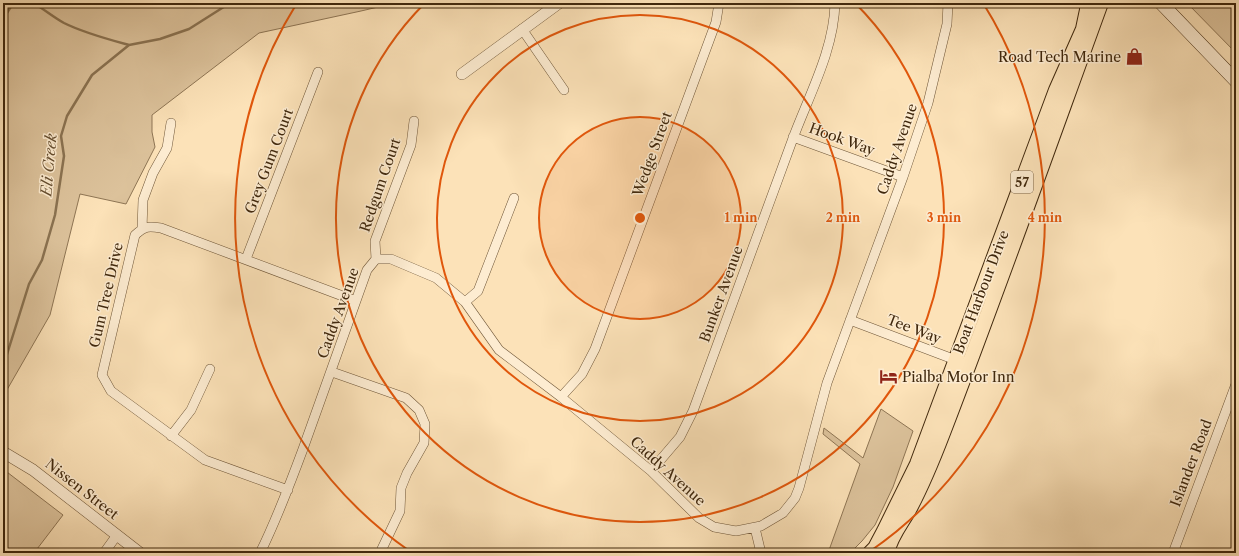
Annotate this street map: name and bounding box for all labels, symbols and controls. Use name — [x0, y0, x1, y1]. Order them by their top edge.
shop icon: Road Tech Marine — [1124, 47, 1144, 67]
place label: Road Tech Marine — [998, 48, 1121, 66]
street label: Caddy Avenue — [873, 101, 921, 197]
street label: Grey Gum Court — [241, 106, 297, 216]
street label: Wedge Street — [628, 109, 676, 200]
street label: Hook Way — [807, 119, 878, 159]
water label: Eli Creek — [36, 133, 61, 198]
street label: Redgum Court — [356, 136, 405, 234]
road number: 57 — [1011, 171, 1033, 193]
text: 1 min — [725, 210, 758, 225]
text: 2 min — [826, 210, 861, 225]
text: 3 min — [927, 210, 962, 225]
text: 4 min — [1028, 210, 1063, 225]
centre of rings — [633, 211, 647, 225]
street label: Boat Harbour Drive — [949, 227, 1013, 356]
street label: Gum Tree Drive — [85, 240, 127, 349]
street label: Bunker Avenue — [695, 243, 747, 345]
street label: Caddy Avenue — [313, 265, 363, 361]
street label: Tee Way — [884, 310, 944, 348]
hotel icon: Pialba Motor Inn — [879, 367, 899, 387]
place label: Pialba Motor Inn — [902, 368, 1015, 386]
street label: Islander Road — [1166, 416, 1216, 509]
street label: Caddy Avenue — [627, 432, 710, 510]
street label: Nissen Street — [42, 455, 122, 523]

